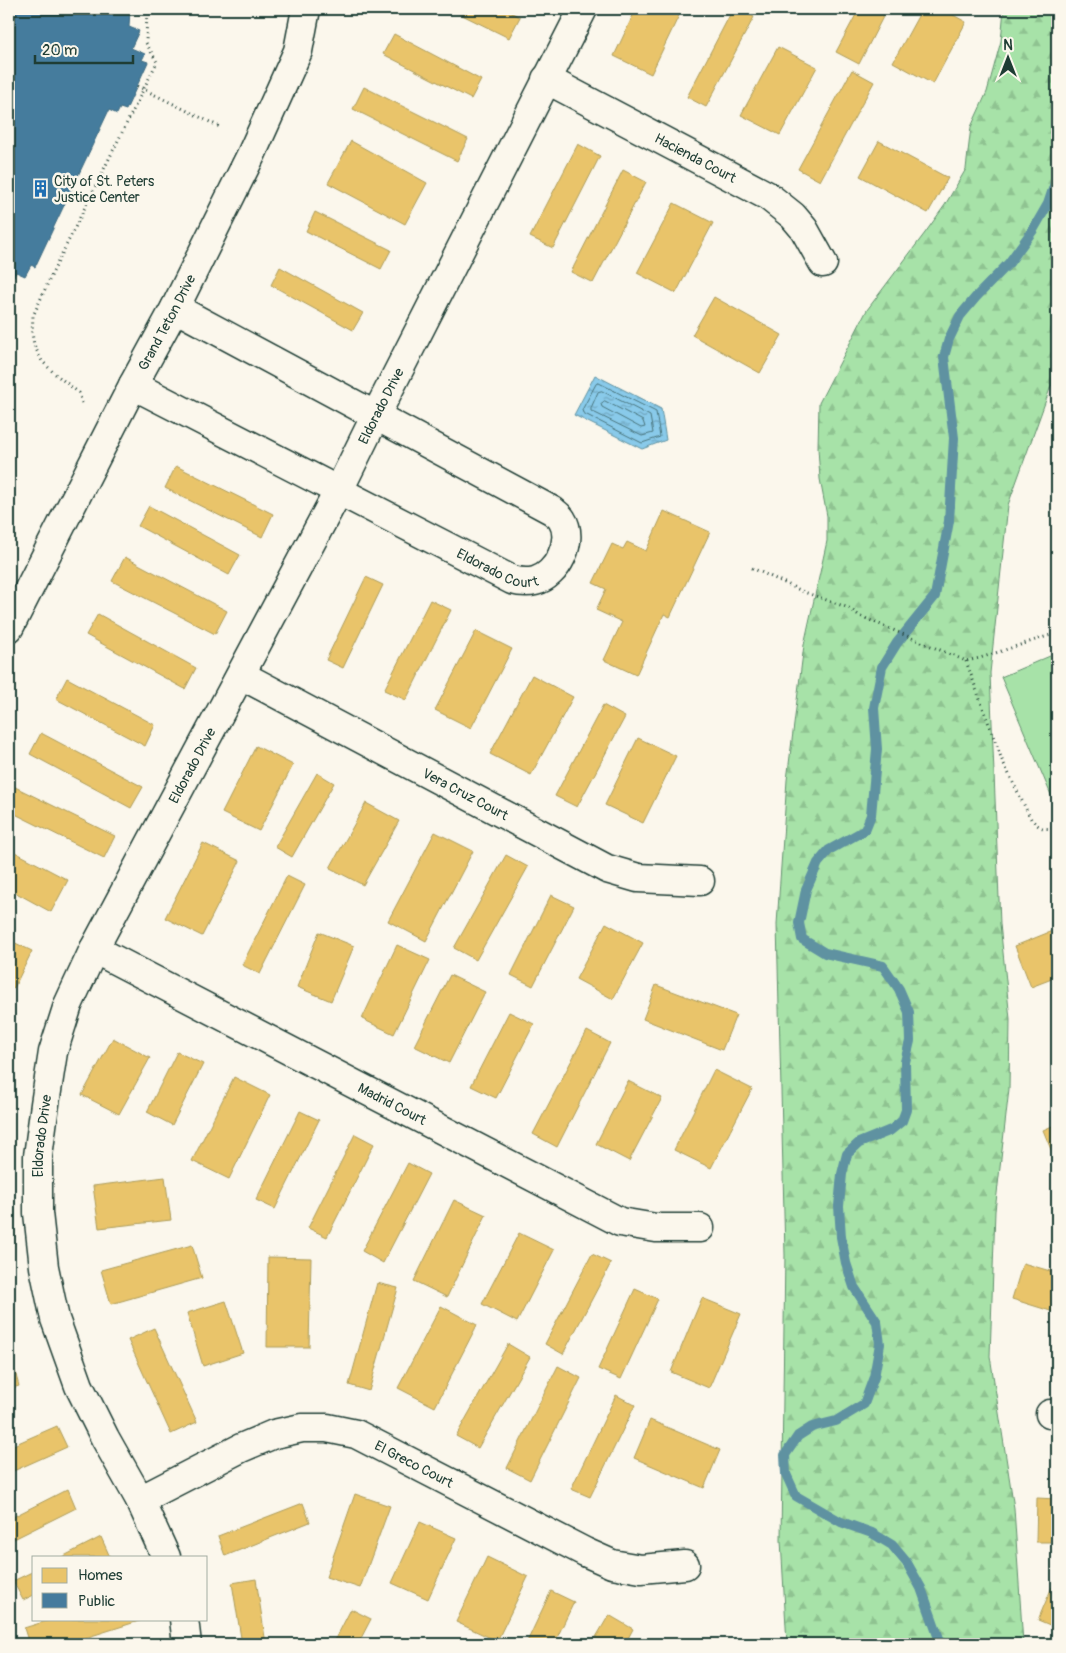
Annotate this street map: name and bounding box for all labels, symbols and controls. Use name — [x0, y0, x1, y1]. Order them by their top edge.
scale bar — [35, 32, 132, 64]
north arrow — [984, 32, 1034, 82]
text: N — [1003, 37, 1013, 54]
text: 20 m — [42, 41, 77, 60]
street label: Hacienda Court — [652, 129, 740, 186]
place label: City of St. Peters Justice Center — [54, 173, 155, 206]
building icon: City of St. Peters Justice Center — [30, 179, 50, 199]
street label: Grand Teton Drive — [134, 271, 199, 373]
street label: Eldorado Drive — [354, 365, 407, 447]
street label: Eldorado Court — [454, 545, 540, 591]
street label: Eldorado Drive — [165, 724, 219, 806]
street label: Vera Cruz Court — [420, 764, 512, 824]
street label: Madrid Court — [355, 1079, 430, 1129]
street label: Eldorado Drive — [30, 1093, 55, 1177]
street label: El Greco Court — [372, 1437, 457, 1491]
legend — [32, 1556, 208, 1620]
text: Homes — [78, 1566, 123, 1585]
text: Public — [78, 1592, 115, 1611]

